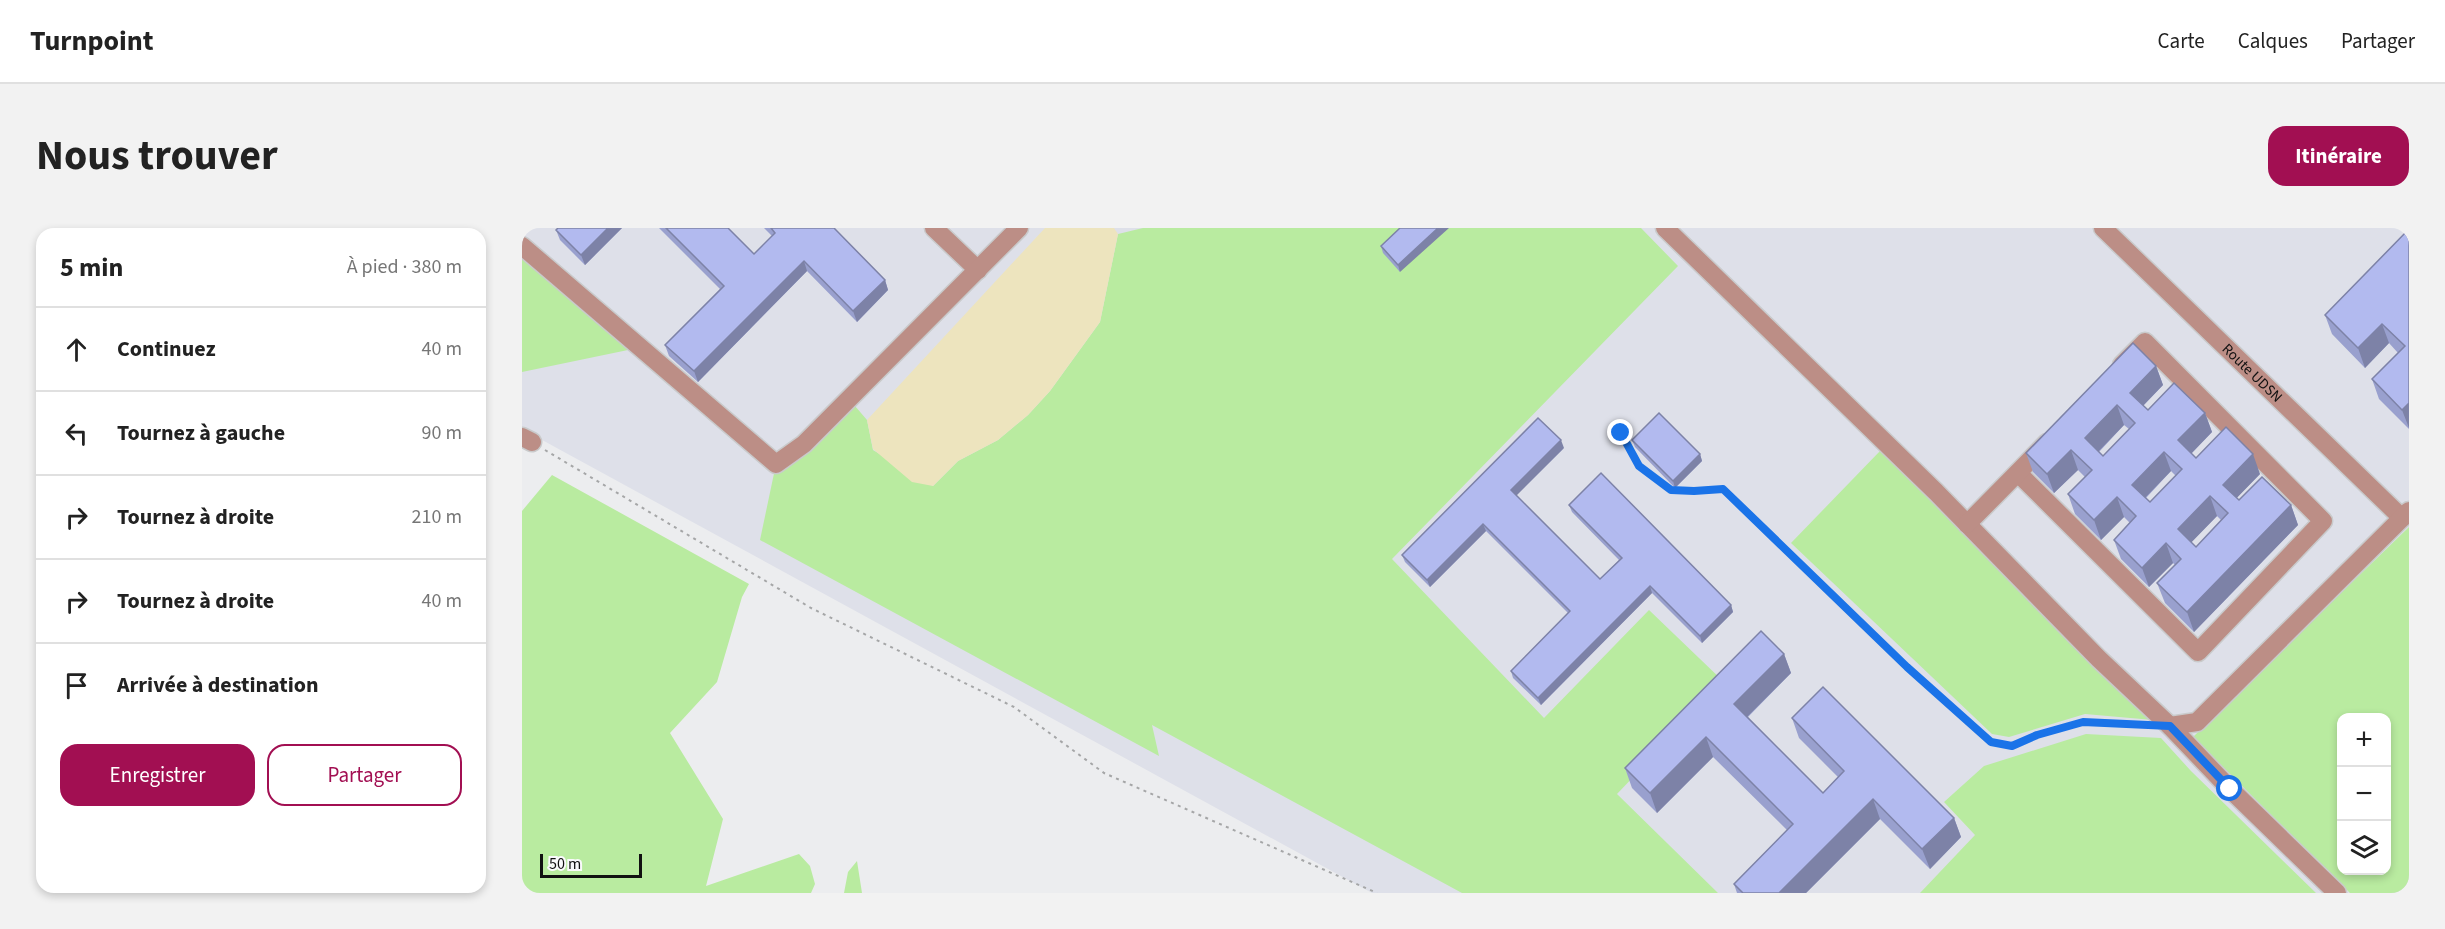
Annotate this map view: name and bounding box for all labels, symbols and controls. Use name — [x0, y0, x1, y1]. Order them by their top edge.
text: Turnpoint — [30, 21, 154, 61]
text: Carte — [2158, 26, 2205, 56]
text: Calques — [2238, 26, 2308, 56]
text: Partager — [2341, 26, 2415, 56]
text: Nous trouver — [36, 126, 278, 186]
button: Itinéraire — [2268, 126, 2409, 186]
text: 5 min — [60, 249, 123, 286]
text: À pied · 380 m — [347, 253, 462, 281]
icon: ahead — [60, 333, 93, 366]
text: Continuez — [117, 333, 216, 365]
text: 40 m — [422, 335, 462, 363]
street label: Route UDSN — [2217, 339, 2287, 407]
icon: left — [60, 417, 93, 450]
text: Tournez à gauche — [117, 417, 285, 449]
text: 90 m — [422, 419, 462, 447]
route end — [1607, 419, 1633, 445]
icon: right — [60, 501, 93, 534]
text: Tournez à droite — [117, 501, 274, 533]
text: 210 m — [412, 503, 462, 531]
icon: right — [60, 585, 93, 618]
text: Tournez à droite — [117, 585, 274, 617]
text: 40 m — [422, 587, 462, 615]
icon: arrive — [60, 669, 93, 702]
text: Arrivée à destination — [117, 669, 319, 701]
map controls — [2337, 713, 2391, 875]
button: + — [2337, 713, 2391, 767]
button: Enregistrer — [60, 744, 255, 806]
button: Partager — [267, 744, 462, 806]
button: − — [2337, 767, 2391, 821]
route start — [2216, 775, 2242, 801]
button: layers — [2337, 821, 2391, 875]
scale bar — [540, 851, 642, 878]
text: 50 m — [549, 853, 581, 875]

